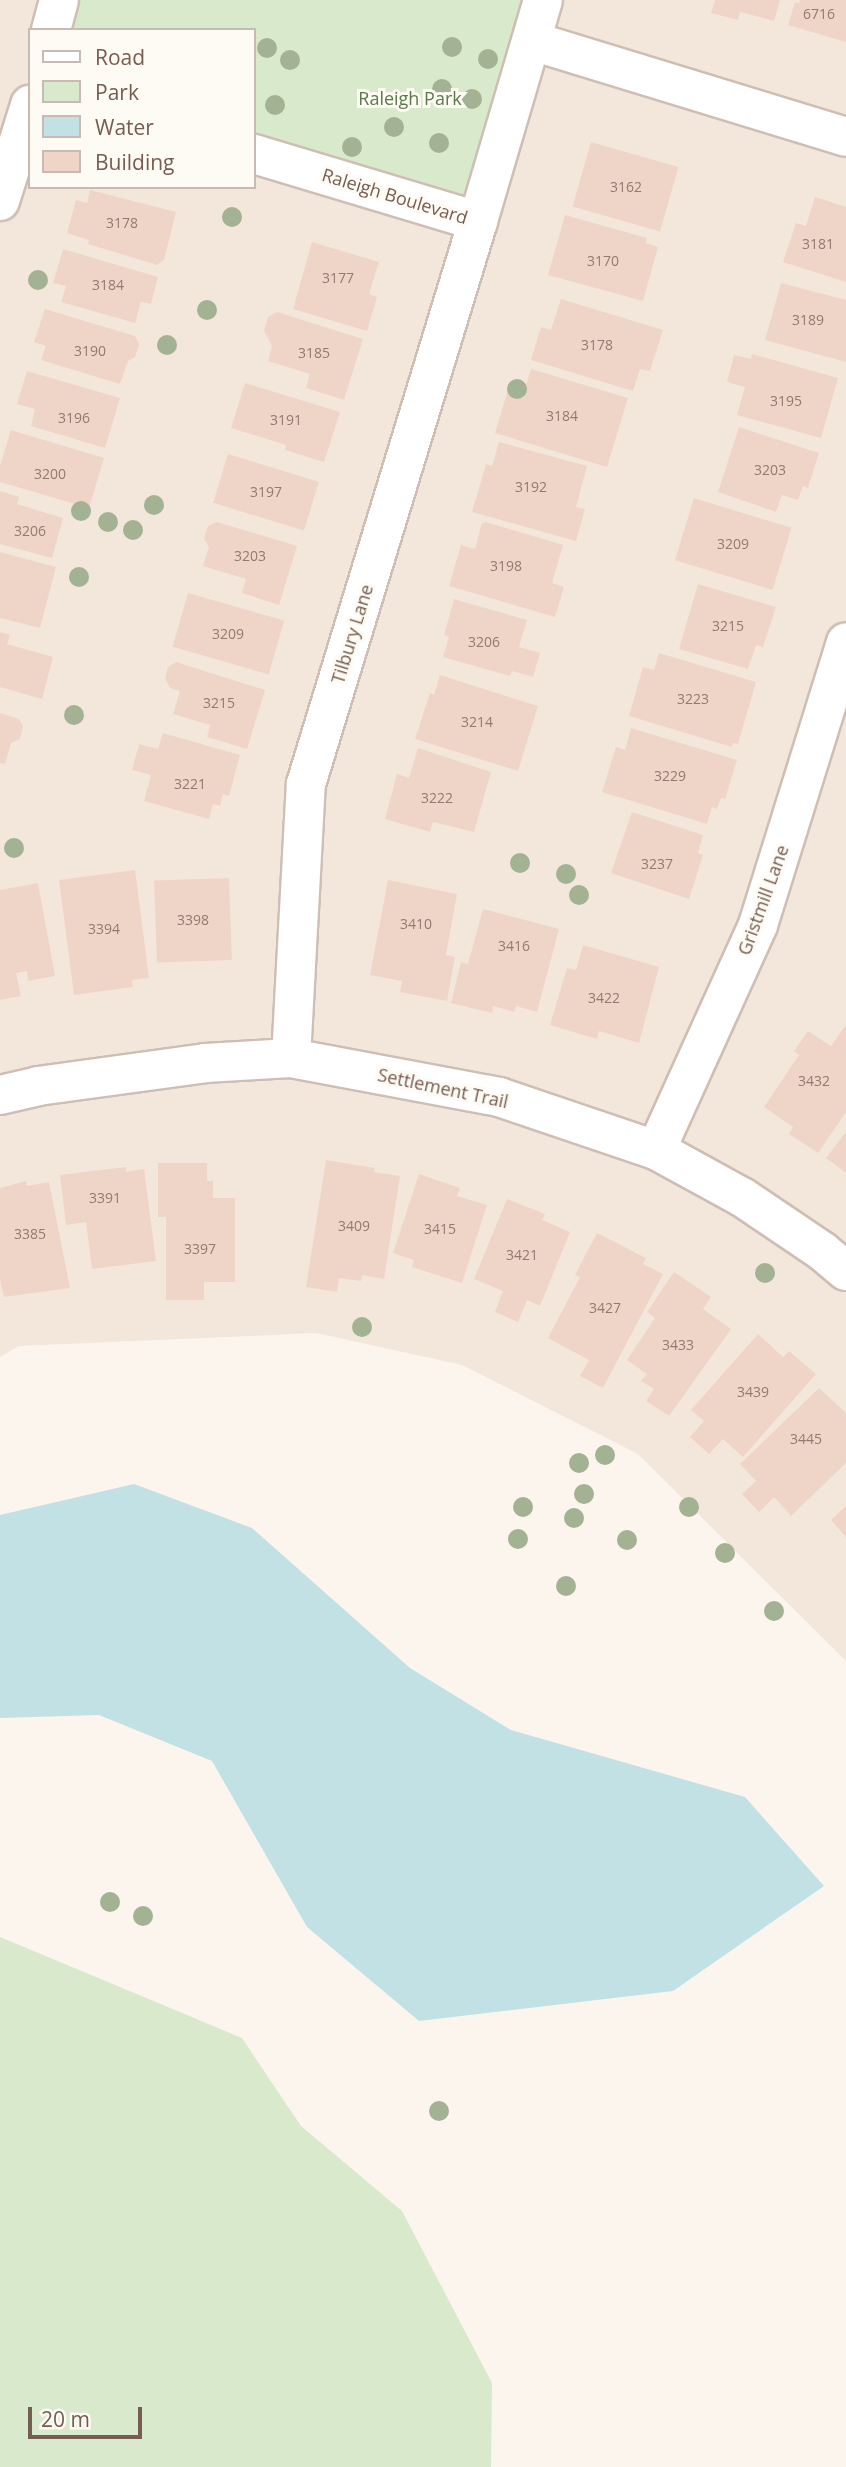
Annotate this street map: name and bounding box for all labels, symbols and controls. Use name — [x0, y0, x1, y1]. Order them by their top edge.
house number: 6716 — [803, 6, 835, 22]
legend — [28, 28, 256, 189]
text: Road — [95, 43, 145, 71]
text: Park — [95, 78, 139, 106]
park label: Raleigh Park — [358, 87, 462, 109]
text: Water — [95, 113, 154, 141]
text: Building — [95, 148, 174, 176]
street label: Raleigh Boulevard — [319, 164, 471, 228]
house number: 3162 — [610, 179, 642, 195]
house number: 3178 — [106, 215, 138, 231]
house number: 3181 — [802, 236, 834, 252]
house number: 3170 — [587, 253, 619, 269]
house number: 3177 — [322, 270, 354, 286]
house number: 3184 — [92, 277, 124, 293]
house number: 3189 — [792, 312, 824, 328]
house number: 3178 — [581, 337, 613, 353]
house number: 3190 — [74, 343, 106, 359]
house number: 3185 — [298, 345, 330, 361]
house number: 3195 — [770, 393, 802, 409]
house number: 3184 — [546, 408, 578, 424]
house number: 3196 — [58, 410, 90, 426]
house number: 3191 — [270, 412, 302, 428]
house number: 3203 — [754, 462, 786, 478]
house number: 3200 — [34, 466, 66, 482]
house number: 3192 — [515, 479, 547, 495]
house number: 3197 — [250, 484, 282, 500]
house number: 3206 — [14, 523, 46, 539]
house number: 3209 — [717, 536, 749, 552]
house number: 3203 — [234, 548, 266, 564]
house number: 3198 — [490, 558, 522, 574]
street label: Tilbury Lane — [327, 582, 377, 686]
house number: 3215 — [712, 618, 744, 634]
house number: 3209 — [212, 626, 244, 642]
house number: 3206 — [468, 634, 500, 650]
house number: 3223 — [677, 691, 709, 707]
house number: 3215 — [203, 695, 235, 711]
house number: 3214 — [461, 714, 493, 730]
house number: 3229 — [654, 768, 686, 784]
house number: 3221 — [174, 776, 206, 792]
house number: 3222 — [421, 790, 453, 806]
street label: Gristmill Lane — [733, 842, 793, 958]
house number: 3237 — [641, 856, 673, 872]
house number: 3398 — [177, 912, 209, 928]
house number: 3410 — [400, 916, 432, 932]
house number: 3394 — [88, 921, 120, 937]
house number: 3416 — [498, 938, 530, 954]
house number: 3422 — [588, 990, 620, 1006]
street label: Settlement Trail — [376, 1064, 510, 1112]
house number: 3432 — [798, 1073, 830, 1089]
house number: 3391 — [89, 1190, 121, 1206]
house number: 3409 — [338, 1218, 370, 1234]
house number: 3415 — [424, 1221, 456, 1237]
house number: 3385 — [14, 1226, 46, 1242]
house number: 3397 — [184, 1241, 216, 1257]
house number: 3421 — [506, 1247, 538, 1263]
house number: 3427 — [589, 1300, 621, 1316]
house number: 3433 — [662, 1337, 694, 1353]
house number: 3439 — [737, 1384, 769, 1400]
house number: 3445 — [790, 1431, 822, 1447]
scale bar — [32, 2394, 145, 2438]
text: 20 m — [41, 2405, 90, 2433]

